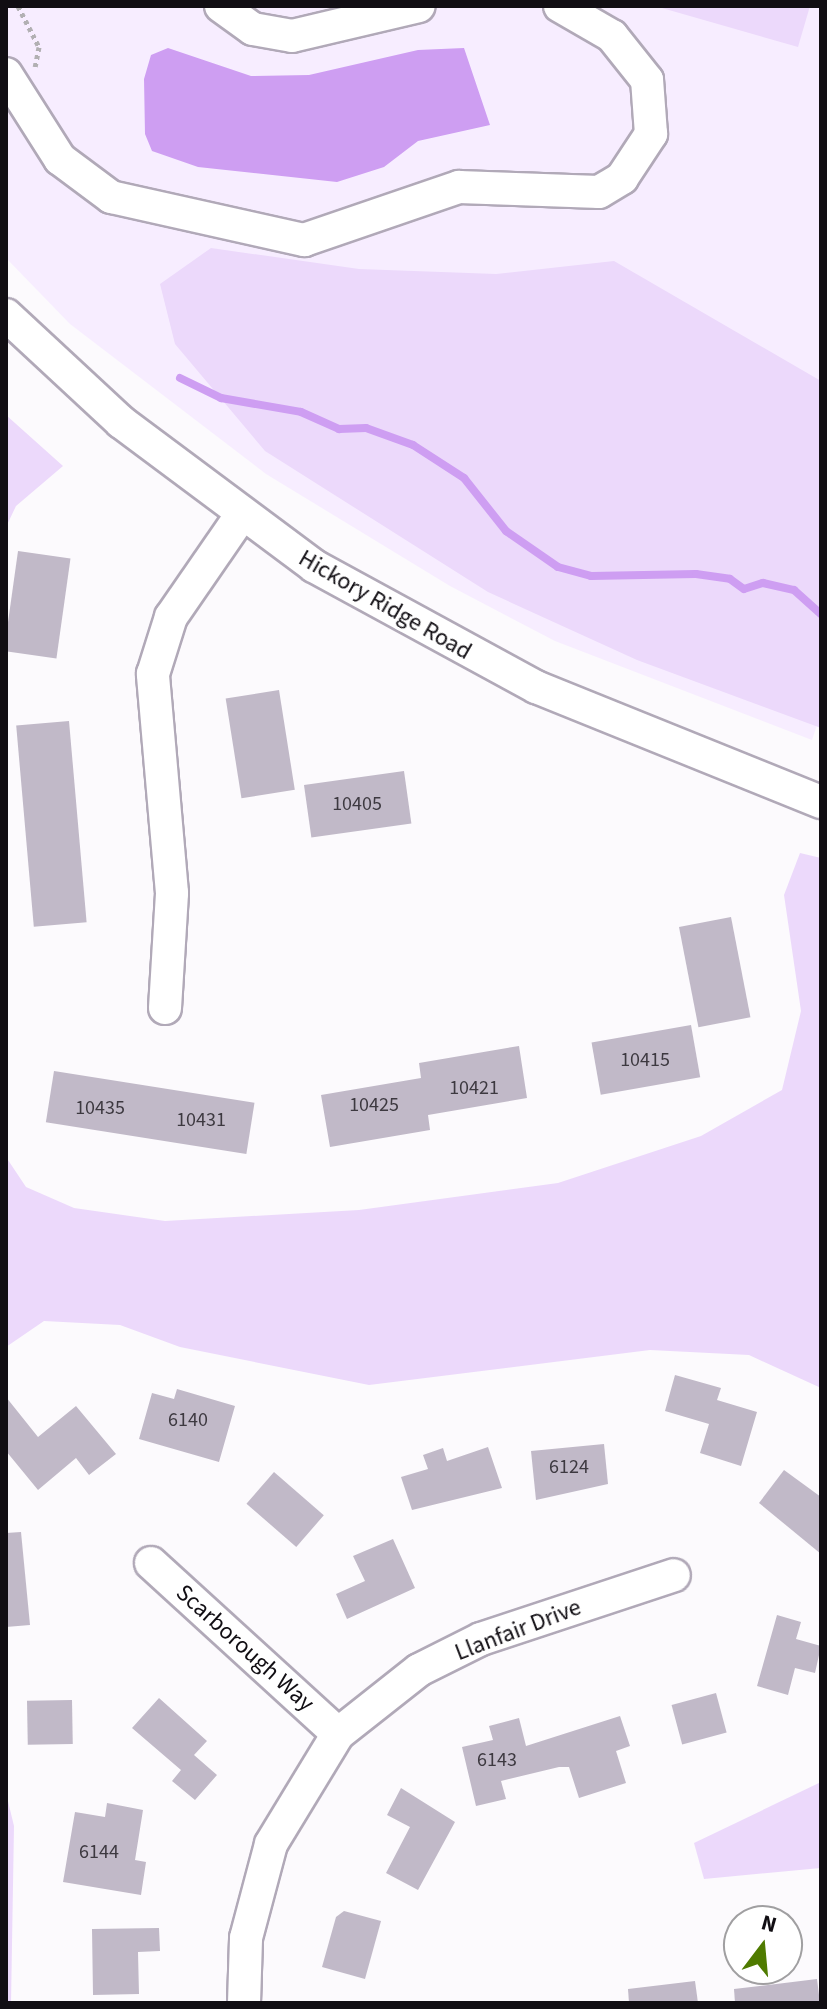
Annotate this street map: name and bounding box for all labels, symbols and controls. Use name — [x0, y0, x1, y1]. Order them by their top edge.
street label: Hickory Ridge Road — [293, 544, 477, 666]
house number: 10405 — [332, 792, 382, 816]
house number: 10415 — [620, 1048, 670, 1072]
house number: 10421 — [449, 1076, 499, 1100]
house number: 10425 — [349, 1093, 399, 1117]
house number: 10435 — [75, 1096, 125, 1120]
house number: 10431 — [176, 1108, 226, 1132]
house number: 6140 — [168, 1408, 208, 1432]
house number: 6124 — [549, 1455, 589, 1479]
street label: Scarborough Way — [170, 1578, 320, 1718]
street label: Llanfair Drive — [451, 1593, 585, 1667]
house number: 6143 — [477, 1748, 517, 1772]
house number: 6144 — [79, 1840, 119, 1864]
north arrow — [723, 1905, 803, 1985]
text: N — [758, 1906, 781, 1941]

